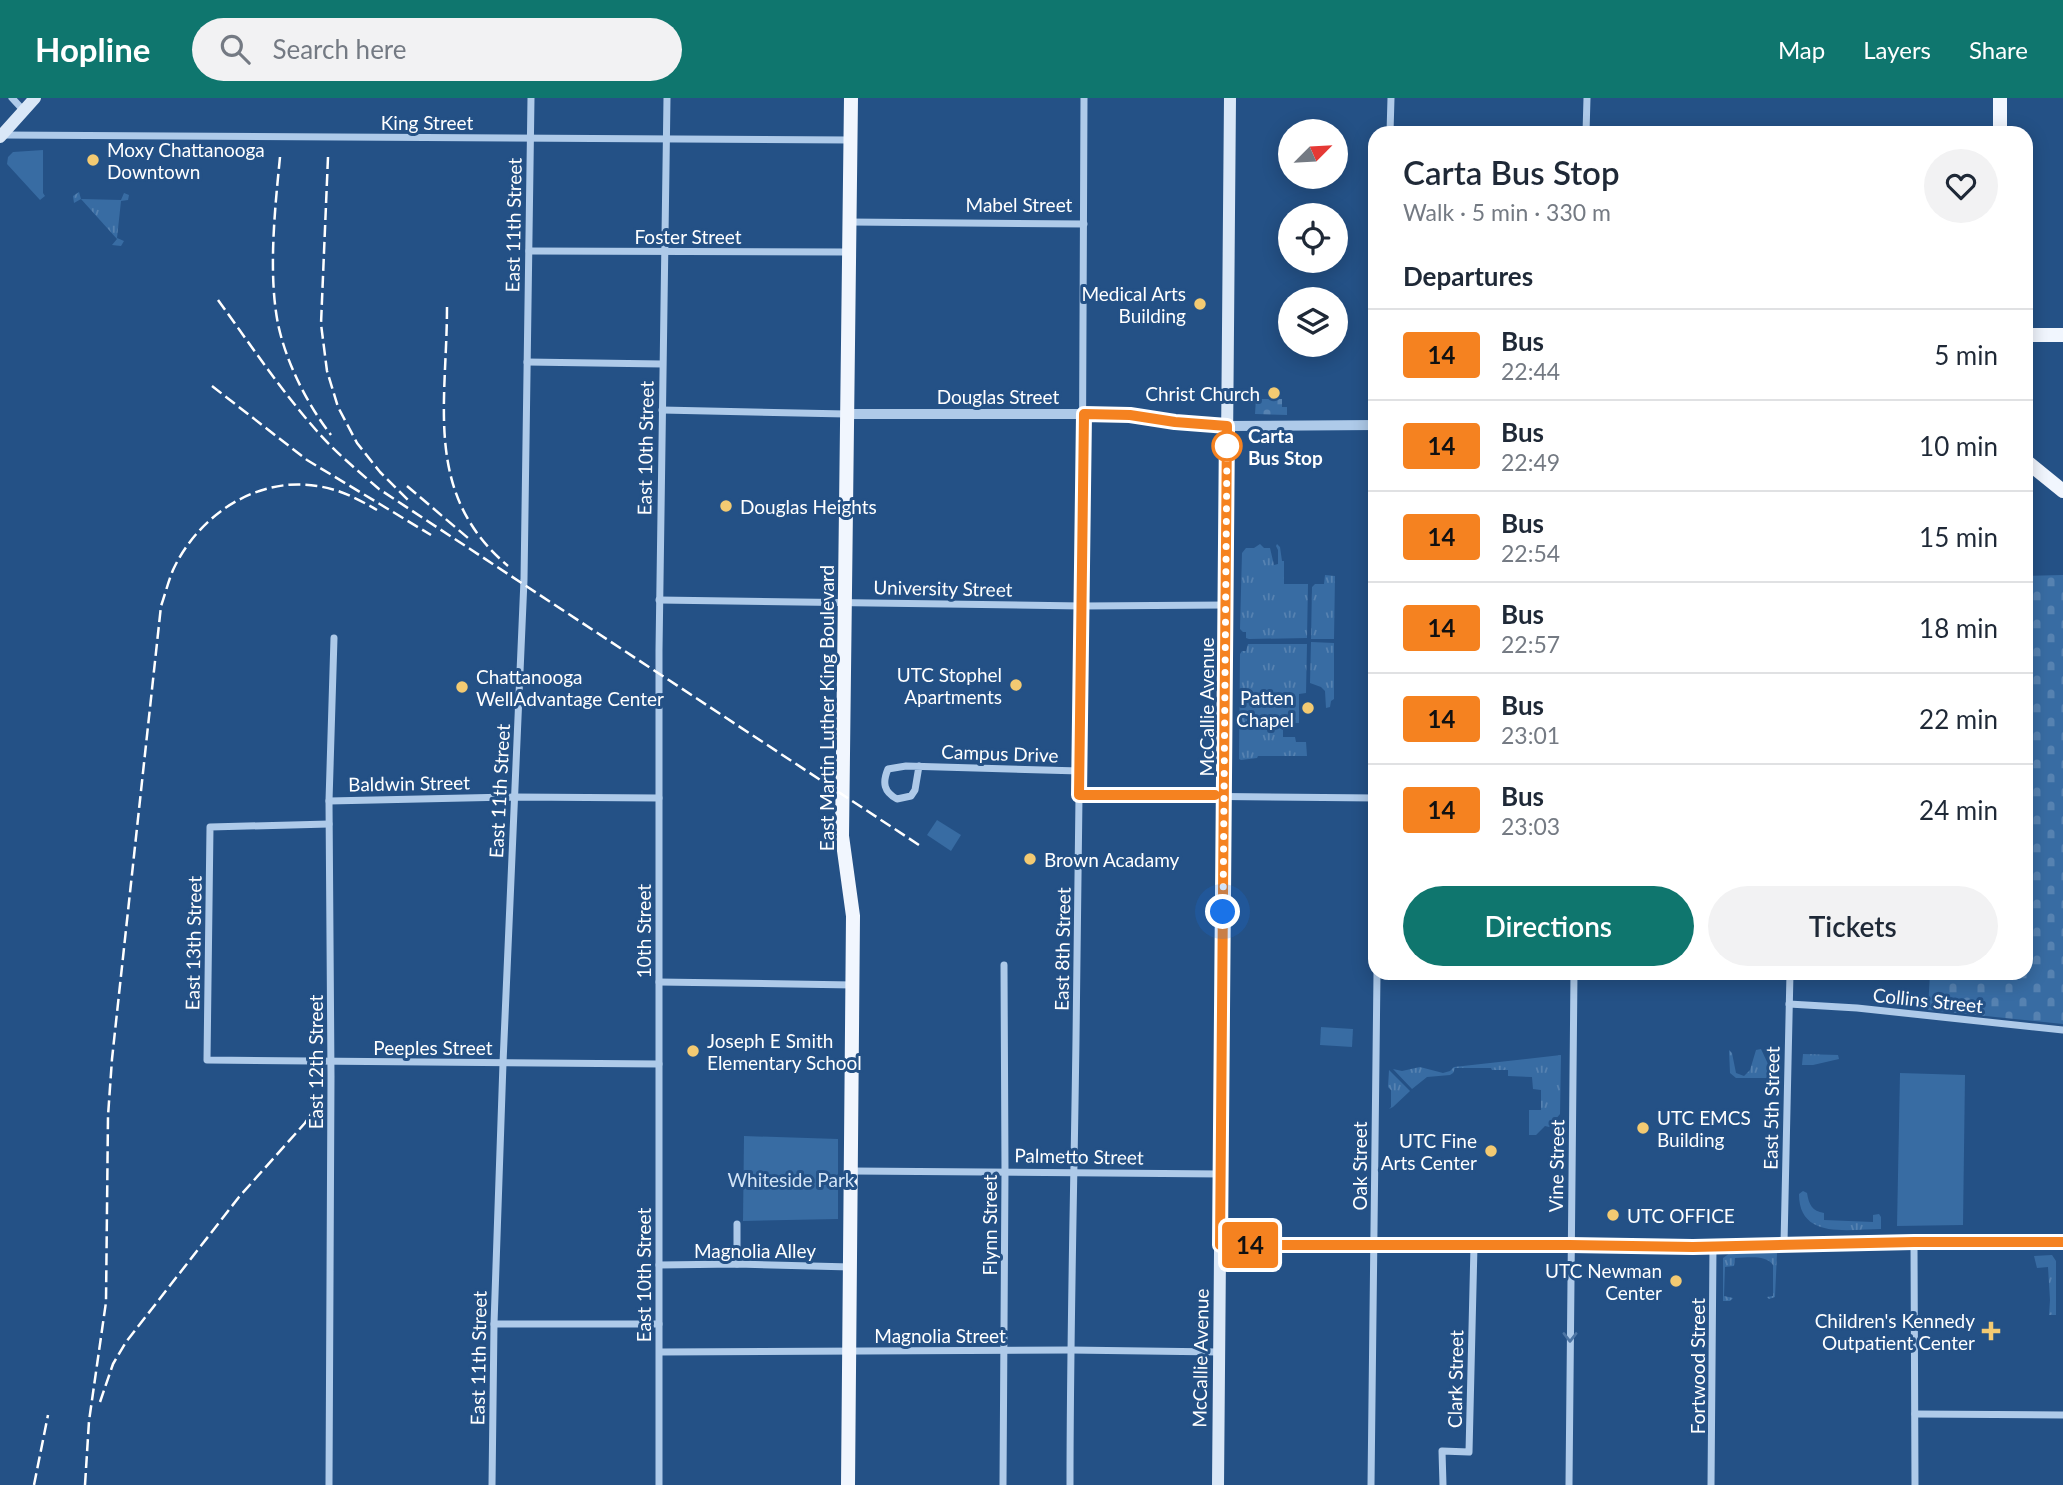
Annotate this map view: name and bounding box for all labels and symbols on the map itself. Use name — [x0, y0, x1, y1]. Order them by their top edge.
street label: King Street — [381, 111, 473, 134]
north arrow — [1278, 119, 1348, 189]
place label: Moxy Chattanooga Downtown — [107, 138, 265, 183]
marker: Moxy Chattanooga Downtown — [85, 152, 101, 168]
street label: East 11th Street — [500, 157, 526, 292]
street label: Mabel Street — [966, 193, 1073, 216]
street label: Foster Street — [634, 225, 742, 248]
place label: Medical Arts Building — [1081, 282, 1186, 327]
marker: Medical Arts Building — [1192, 296, 1208, 312]
street label: East 10th Street — [632, 380, 658, 515]
place label: Christ Church — [1145, 382, 1260, 405]
street label: Douglas Street — [937, 385, 1059, 408]
marker: Christ Church — [1266, 385, 1282, 401]
place label: Carta Bus Stop — [1248, 424, 1323, 469]
marker: Carta Bus Stop — [1212, 431, 1242, 461]
place label: Douglas Heights — [740, 495, 877, 518]
marker: Douglas Heights — [718, 498, 734, 514]
street label: East Martin Luther King Boulevard — [815, 565, 838, 851]
street label: University Street — [873, 575, 1013, 601]
street label: McCallie Avenue — [1195, 637, 1218, 777]
place label: UTC Stophel Apartments — [897, 663, 1002, 708]
place label: Chattanooga WellAdvantage Center — [476, 665, 664, 710]
marker: UTC Stophel Apartments — [1008, 677, 1024, 693]
marker: Chattanooga WellAdvantage Center — [454, 679, 470, 695]
place label: Patten Chapel — [1236, 686, 1294, 731]
marker: Patten Chapel — [1300, 700, 1316, 716]
street label: East 11th Street — [484, 723, 514, 859]
street label: Campus Drive — [941, 739, 1059, 767]
street label: Baldwin Street — [348, 770, 470, 796]
place label: Brown Acadamy — [1044, 848, 1180, 871]
marker: Brown Acadamy — [1022, 851, 1038, 867]
street label: East 13th Street — [180, 875, 206, 1010]
street label: 10th Street — [632, 884, 655, 978]
street label: East 8th Street — [1049, 887, 1075, 1011]
your location — [1205, 894, 1240, 929]
street label: Collins Street — [1872, 983, 1984, 1017]
street label: East 12th Street — [304, 995, 327, 1129]
place label: Joseph E Smith Elementary School — [707, 1029, 862, 1074]
street label: Peeples Street — [373, 1036, 493, 1059]
marker: Joseph E Smith Elementary School — [685, 1043, 701, 1059]
street label: East 5th Street — [1758, 1046, 1784, 1170]
place label: UTC EMCS Building — [1657, 1106, 1751, 1151]
street label: Vine Street — [1544, 1119, 1568, 1213]
marker: UTC EMCS Building — [1635, 1120, 1651, 1136]
street label: Oak Street — [1348, 1121, 1371, 1210]
place label: UTC Fine Arts Center — [1381, 1129, 1477, 1174]
street label: Palmetto Street — [1014, 1143, 1144, 1169]
marker: UTC Fine Arts Center — [1483, 1143, 1499, 1159]
park label: Whiteside Park — [728, 1168, 855, 1191]
street label: Flynn Street — [978, 1174, 1001, 1275]
place label: UTC OFFICE — [1627, 1204, 1735, 1227]
marker: UTC OFFICE — [1605, 1207, 1621, 1223]
street label: East 10th Street — [632, 1208, 655, 1342]
line badge: 14 — [1218, 1222, 1282, 1268]
street label: Magnolia Alley — [694, 1239, 816, 1262]
place label: UTC Newman Center — [1545, 1259, 1662, 1304]
marker: UTC Newman Center — [1668, 1273, 1684, 1289]
street label: McCallie Avenue — [1187, 1288, 1213, 1428]
street label: East 11th Street — [465, 1290, 491, 1425]
street label: Fortwood Street — [1686, 1298, 1709, 1434]
place label: Children's Kennedy Outpatient Center — [1815, 1309, 1975, 1354]
marker: Children's Kennedy Outpatient Center — [1981, 1321, 2001, 1341]
street label: Magnolia Street — [874, 1324, 1006, 1347]
street label: Clark Street — [1443, 1330, 1467, 1428]
one-way arrow — [1562, 1333, 1578, 1343]

